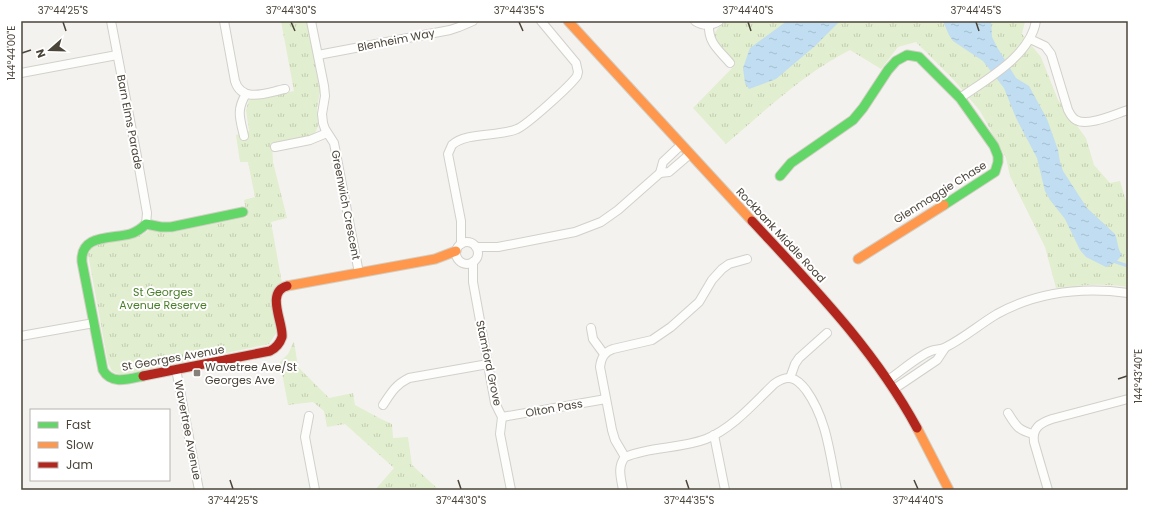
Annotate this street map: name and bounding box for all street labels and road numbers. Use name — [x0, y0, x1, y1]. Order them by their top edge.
street label: Blenheim Way — [356, 25, 437, 55]
street label: Barn Elms Parade — [113, 73, 147, 171]
street label: Greenwich Crescent — [328, 149, 364, 261]
street label: Glenmaggie Chase — [890, 157, 990, 227]
street label: Rockbank Middle Road — [733, 184, 829, 286]
street label: Stamford Grove — [472, 319, 506, 407]
street label: St Georges Avenue — [120, 341, 226, 375]
street label: Wavertree Avenue — [170, 379, 206, 481]
street label: Olton Pass — [524, 395, 584, 421]

